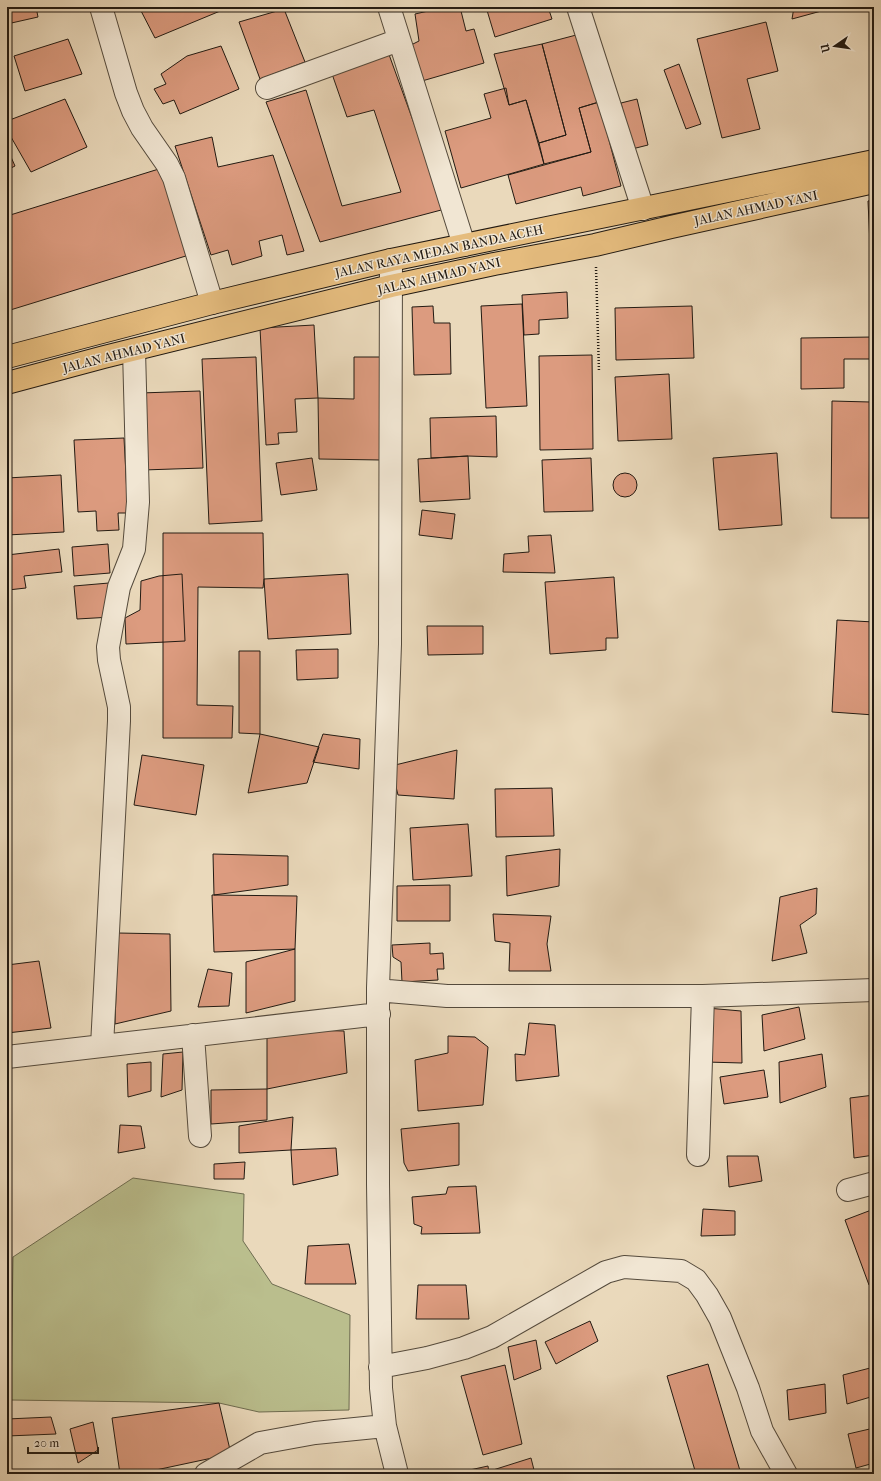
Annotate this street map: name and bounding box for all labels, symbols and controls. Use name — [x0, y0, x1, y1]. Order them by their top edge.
north arrow — [815, 26, 855, 66]
text: U — [818, 42, 833, 55]
street label: JALAN AHMAD YANI — [692, 188, 819, 229]
street label: JALAN RAYA MEDAN BANDA ACEH — [332, 222, 545, 281]
street label: JALAN AHMAD YANI — [375, 255, 502, 298]
street label: JALAN AHMAD YANI — [60, 330, 187, 376]
scale bar — [28, 1429, 98, 1455]
text: 20 m — [34, 1436, 59, 1450]

